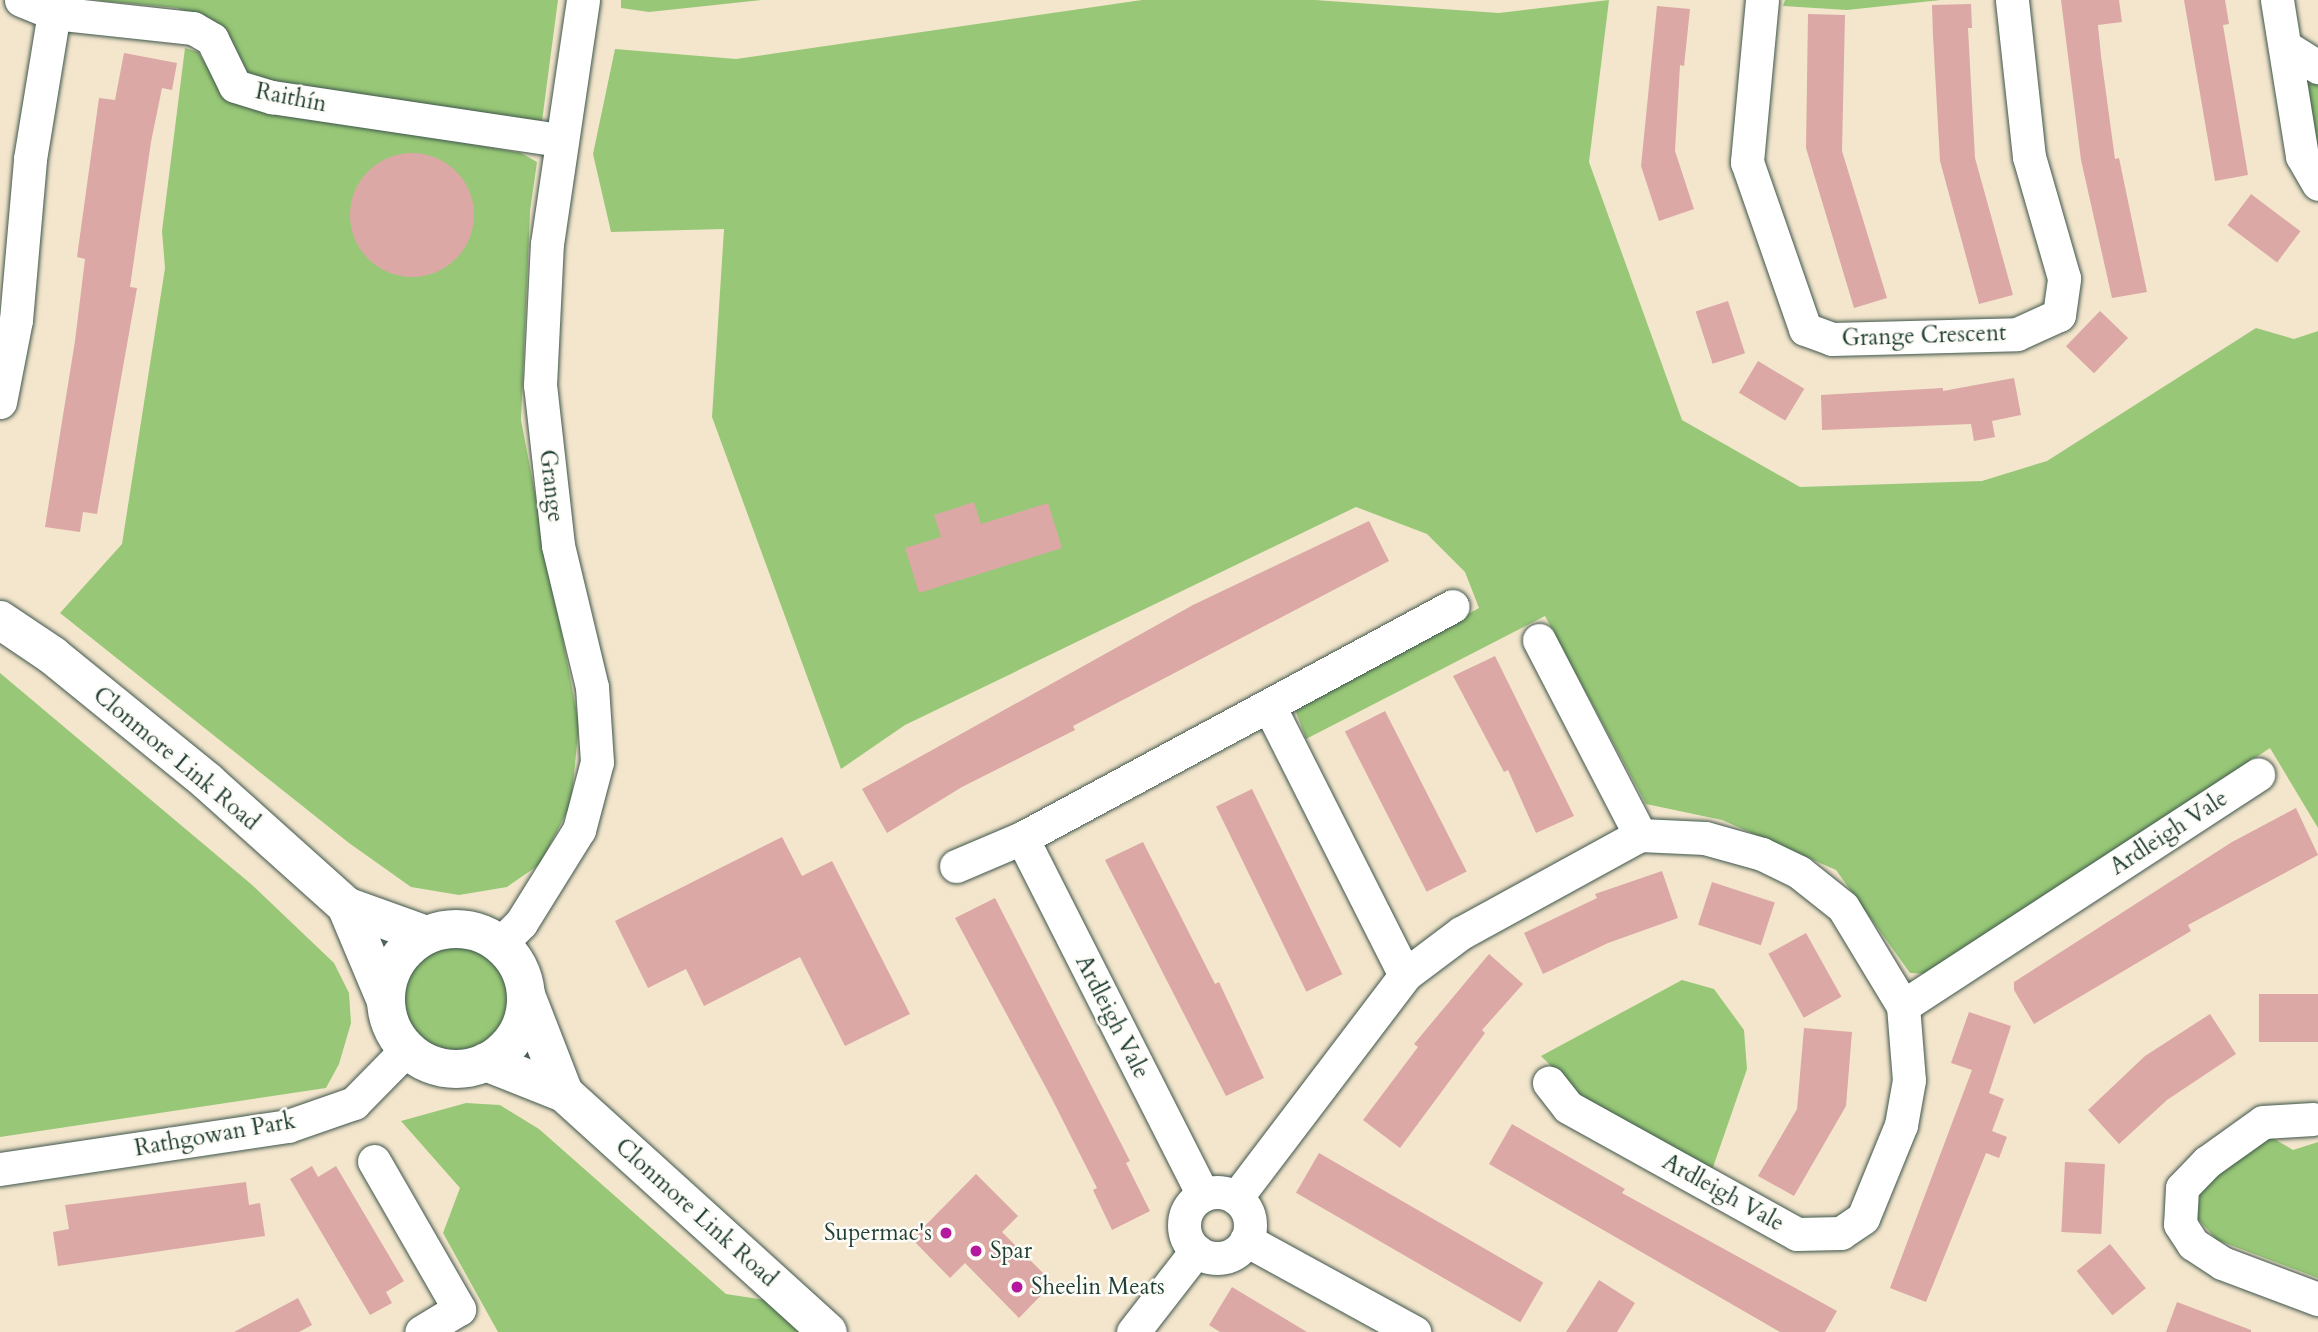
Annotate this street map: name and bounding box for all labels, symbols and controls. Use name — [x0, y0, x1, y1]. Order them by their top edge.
street label: Raithín — [253, 78, 329, 118]
street label: Grange Crescent — [1841, 319, 2007, 353]
street label: Grange — [533, 448, 569, 524]
street label: Clonmore Link Road — [87, 681, 265, 837]
street label: Ardleigh Vale — [2105, 785, 2233, 881]
street label: Ardleigh Vale — [1069, 951, 1155, 1083]
street label: Rathgowan Park — [132, 1107, 298, 1163]
street label: Clonmore Link Road — [609, 1133, 783, 1293]
street label: Ardleigh Vale — [1657, 1148, 1789, 1238]
place label: Supermac's — [824, 1219, 932, 1247]
marker: Supermac's — [938, 1225, 954, 1241]
place label: Spar — [990, 1237, 1032, 1265]
marker: Spar — [968, 1243, 984, 1259]
place label: Sheelin Meats — [1031, 1273, 1165, 1301]
marker: Sheelin Meats — [1009, 1279, 1025, 1295]

